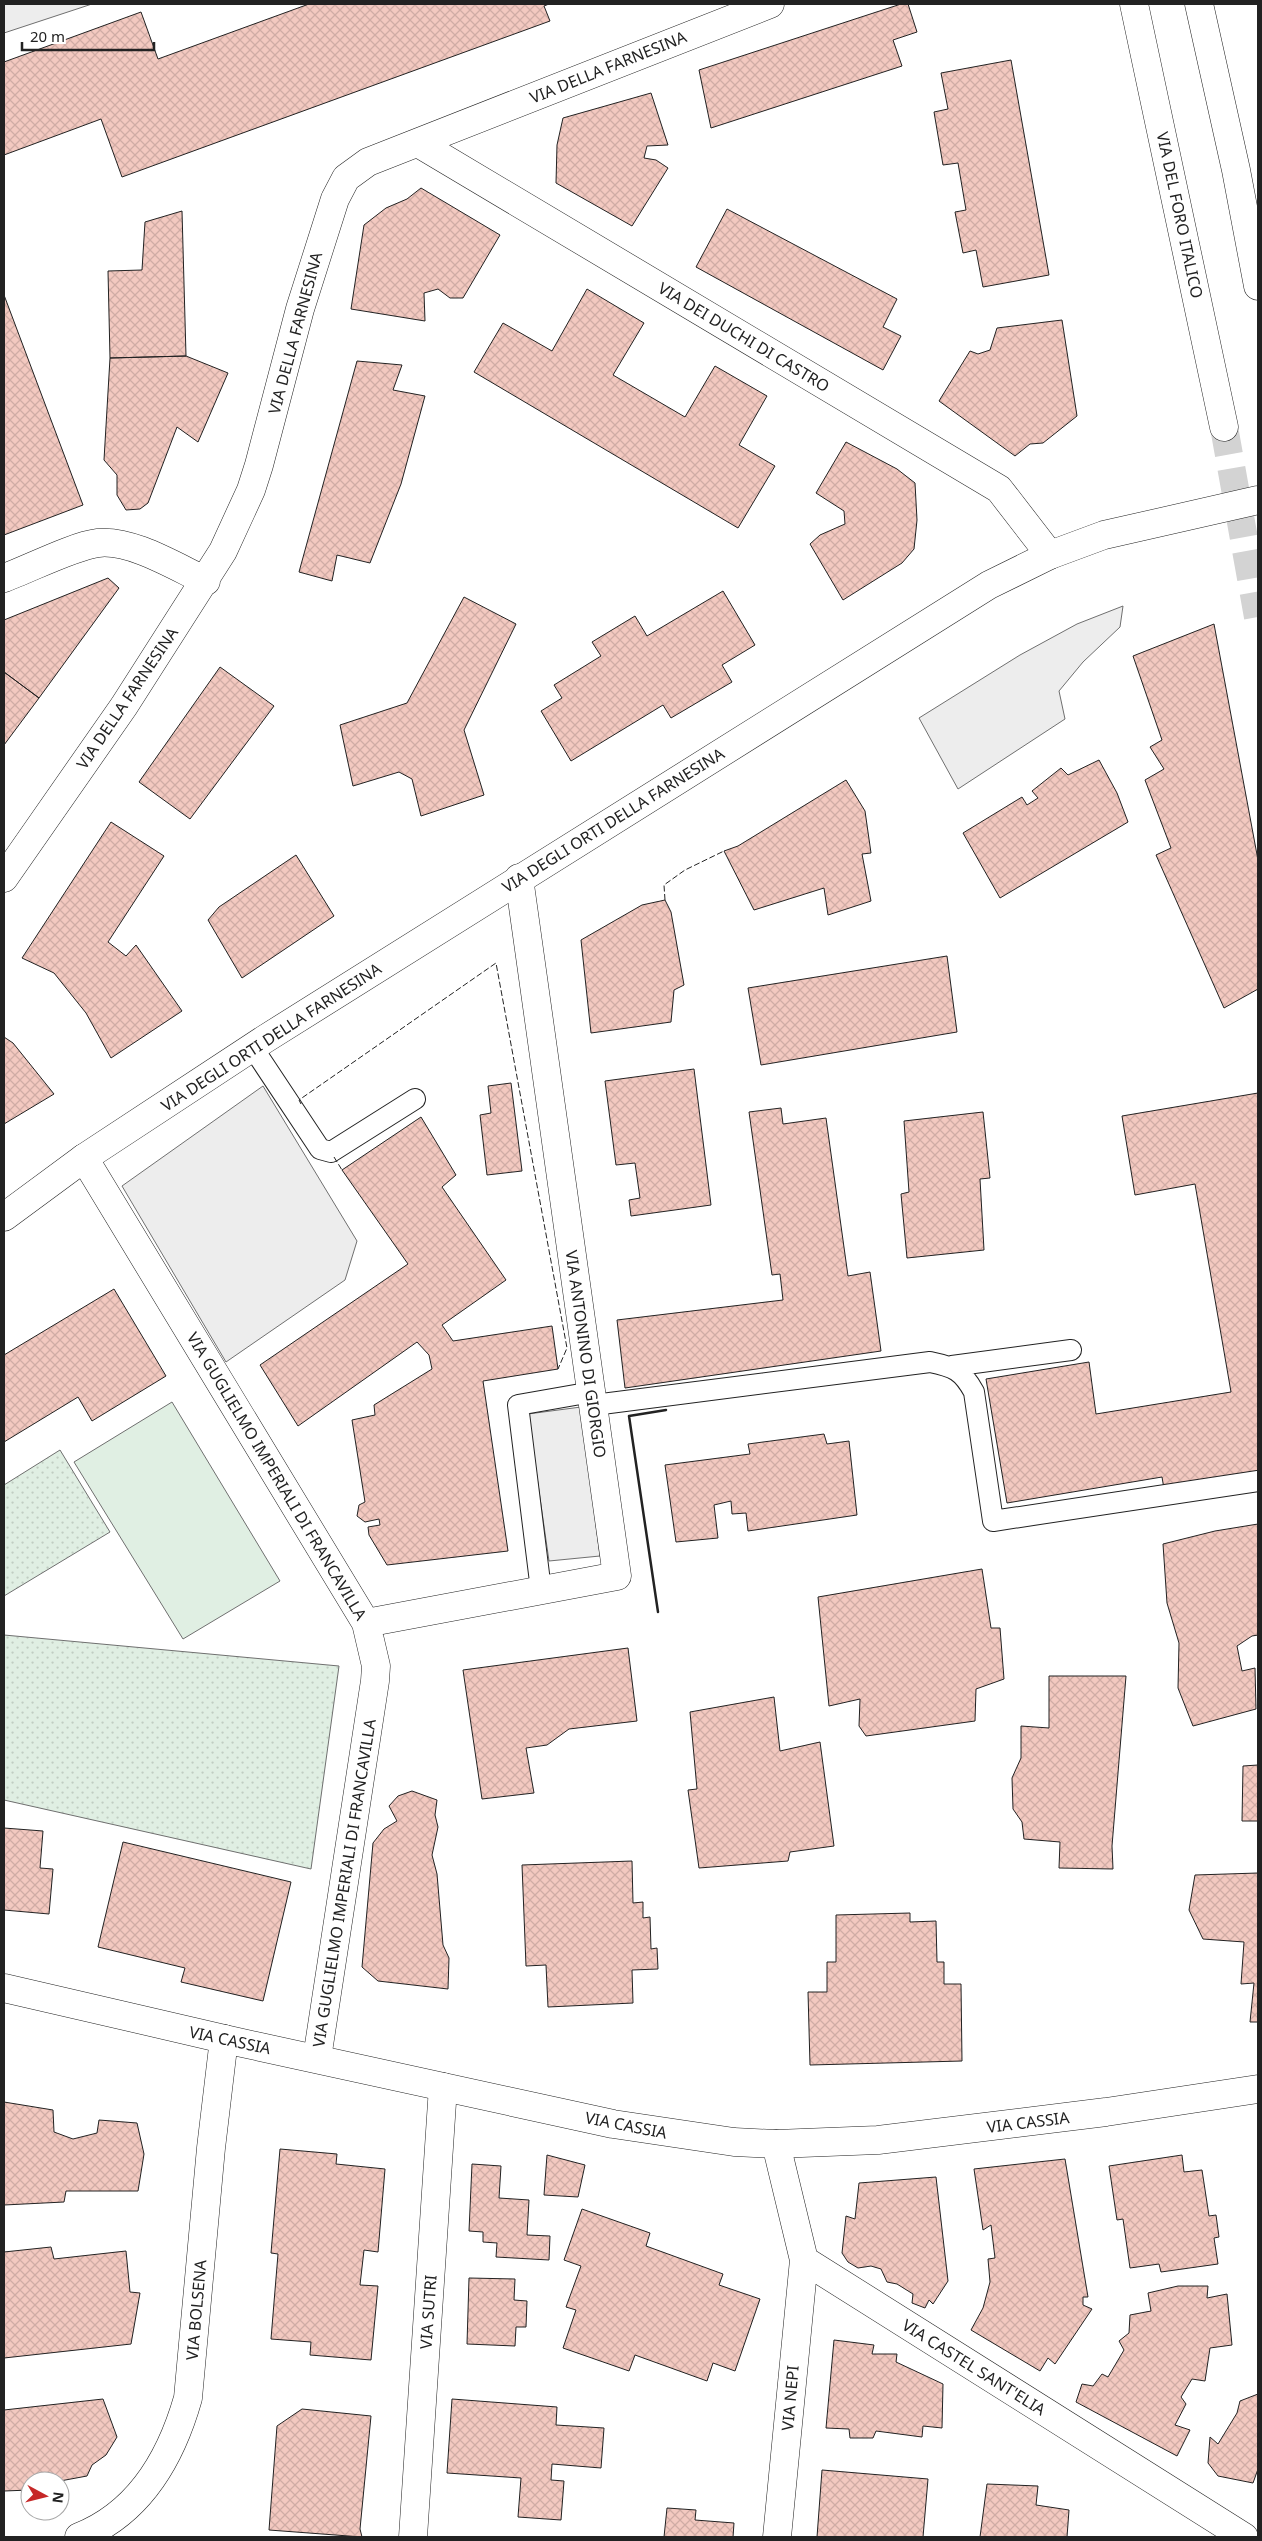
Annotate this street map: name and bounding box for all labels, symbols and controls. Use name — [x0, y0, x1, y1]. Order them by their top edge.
scale bar — [22, 20, 155, 52]
street label: VIA DELLA FARNESINA — [526, 25, 690, 108]
text: 20 m — [30, 26, 65, 46]
street label: VIA DEL FORO ITALICO — [1152, 130, 1208, 300]
street label: VIA DELLA FARNESINA — [263, 249, 327, 416]
street label: VIA DEI DUCHI DI CASTRO — [654, 277, 834, 397]
street label: VIA DELLA FARNESINA — [71, 622, 183, 773]
street label: VIA DEGLI ORTI DELLA FARNESINA — [498, 742, 729, 898]
street label: VIA DEGLI ORTI DELLA FARNESINA — [157, 957, 386, 1117]
street label: VIA ANTONINO DI GIORGIO — [561, 1249, 611, 1459]
street label: VIA GUGLIELMO IMPERIALI DI FRANCAVILLA — [182, 1328, 372, 1625]
street label: VIA GUGLIELMO IMPERIALI DI FRANCAVILLA — [307, 1716, 381, 2049]
street label: VIA CASSIA — [187, 2021, 274, 2060]
street label: VIA CASSIA — [583, 2106, 670, 2144]
street label: VIA CASSIA — [985, 2106, 1071, 2138]
street label: VIA BOLSENA — [181, 2258, 211, 2361]
street label: VIA SUTRI — [414, 2274, 442, 2350]
street label: VIA CASTEL SANT'ELIA — [898, 2314, 1051, 2421]
street label: VIA NEPI — [776, 2364, 804, 2432]
north arrow — [20, 2471, 70, 2521]
text: N — [48, 2491, 69, 2504]

